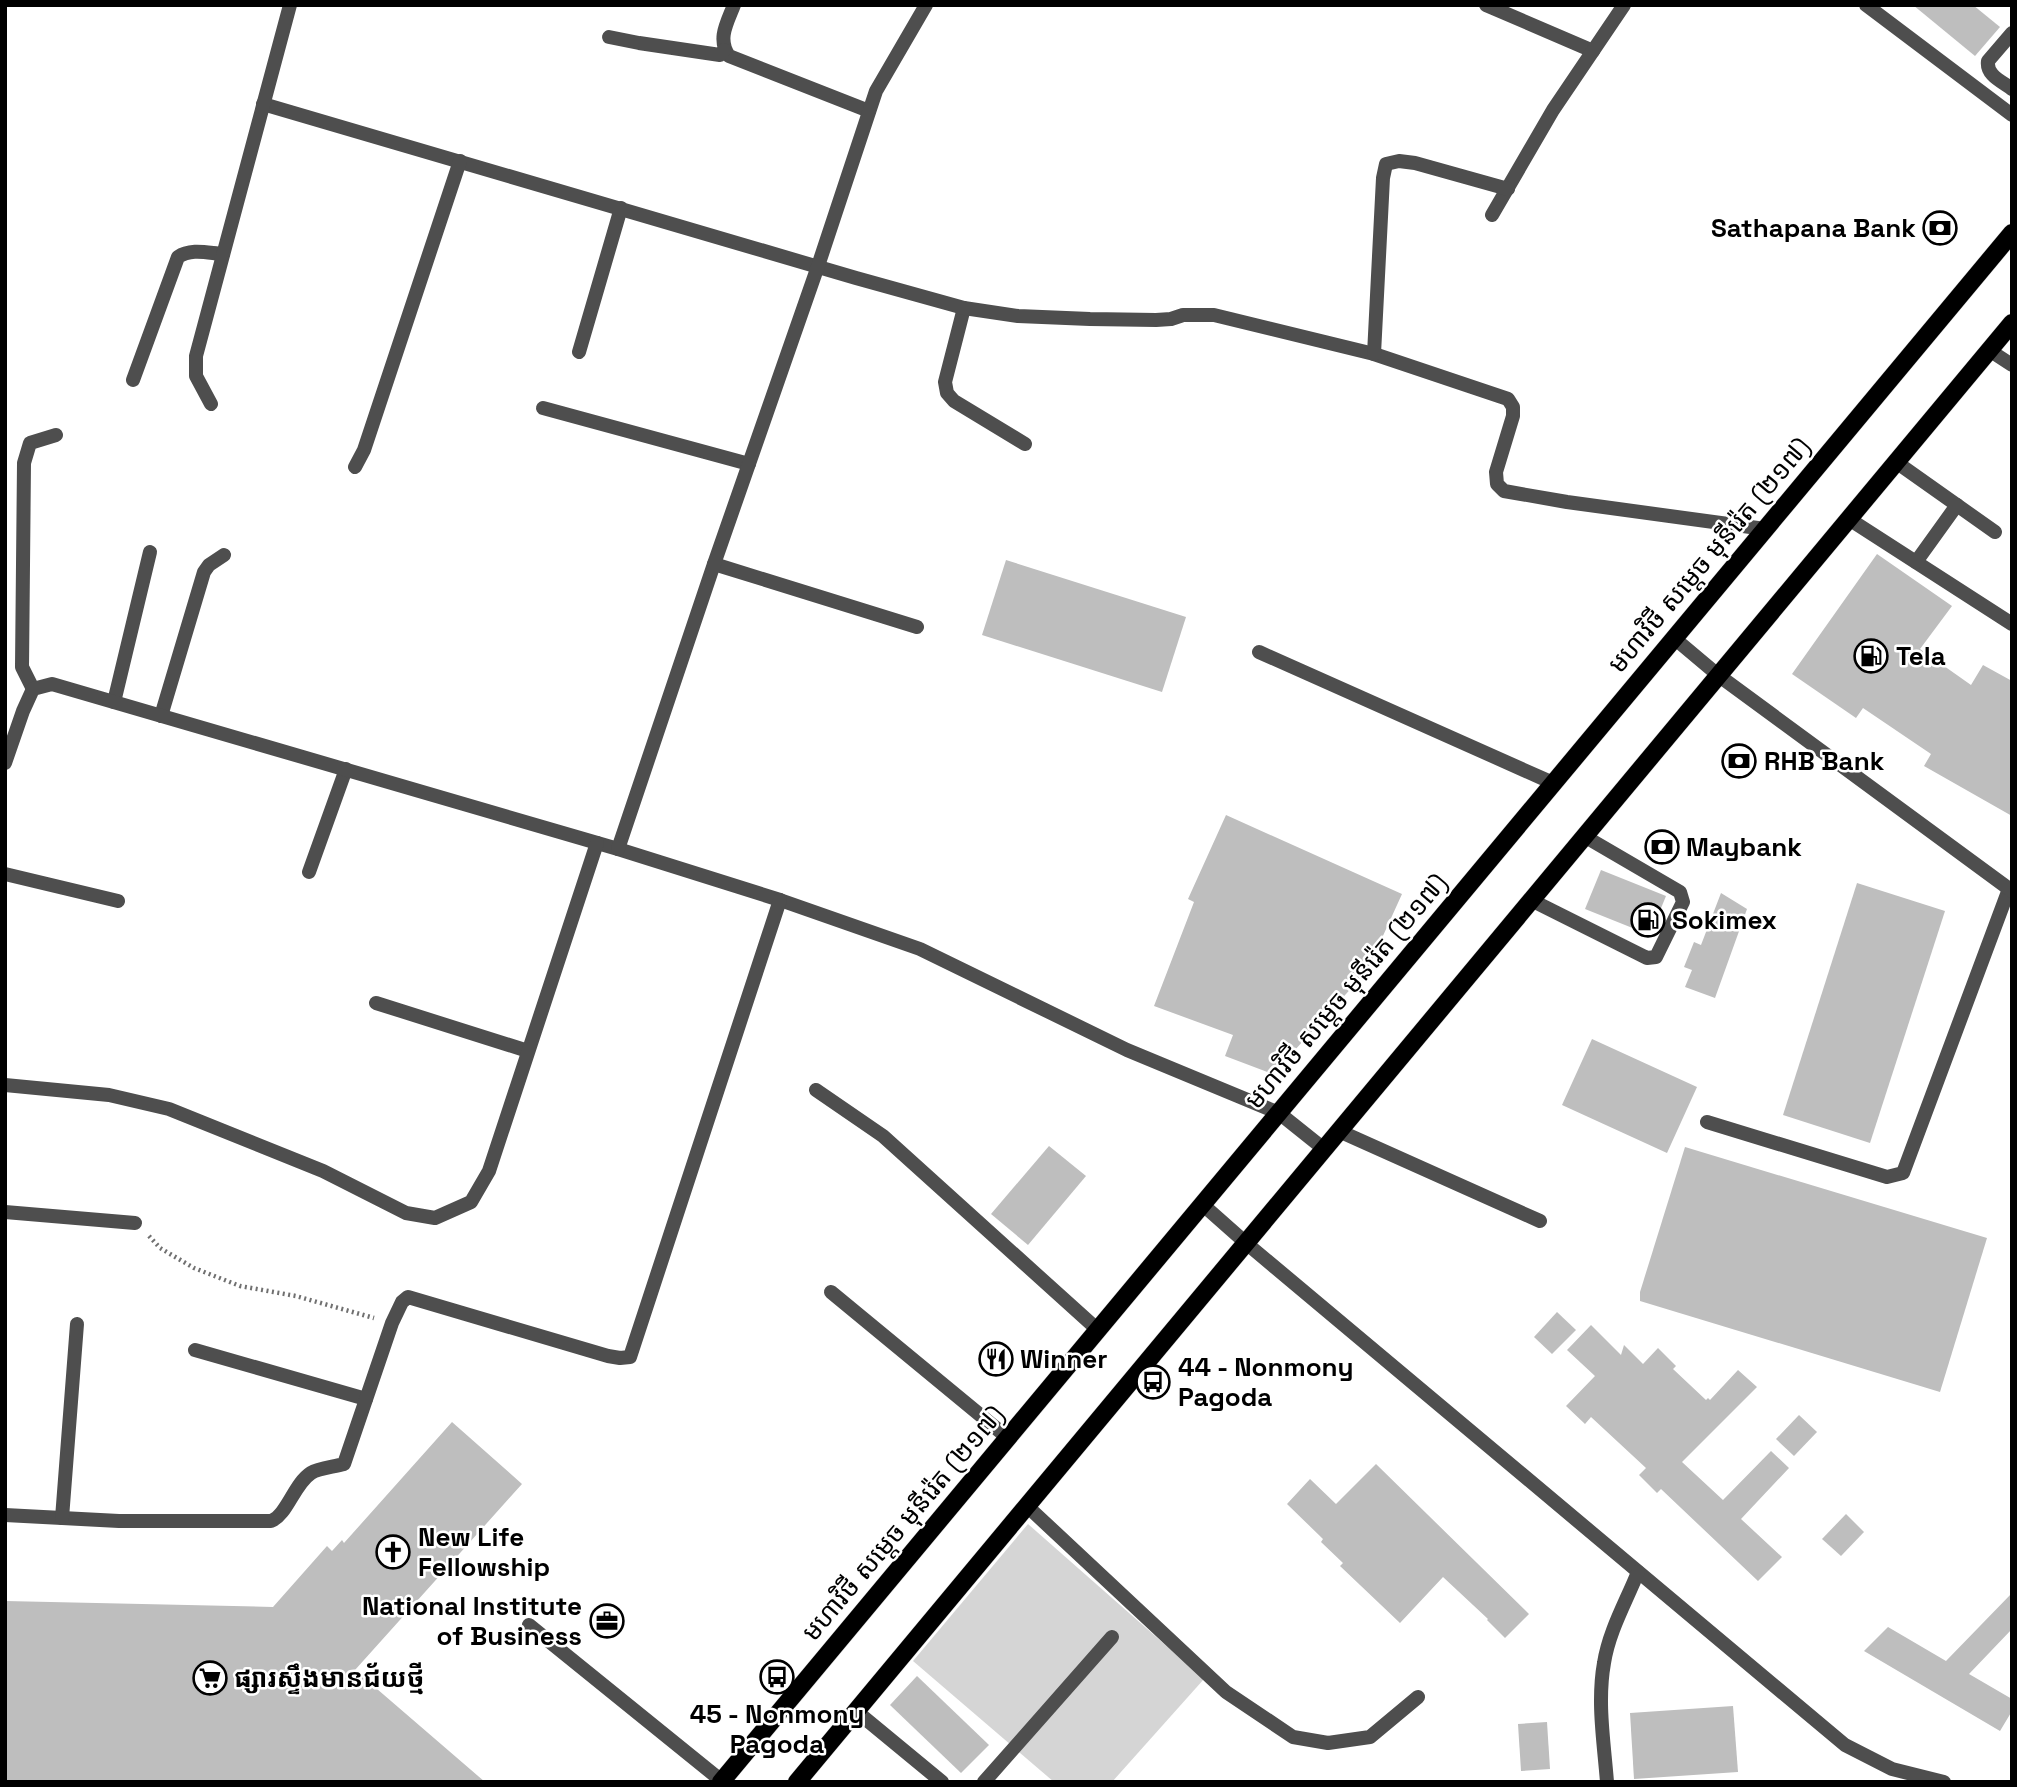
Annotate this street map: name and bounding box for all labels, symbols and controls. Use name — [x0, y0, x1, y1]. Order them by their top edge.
bank icon: Sathapana Bank — [1921, 209, 1959, 247]
place label: Sathapana Bank — [1711, 211, 1916, 245]
street label: មហាវិថី សម្តេច មុនីរ៉េត (២១៧) — [1600, 430, 1818, 680]
fuel station icon: Tela — [1852, 637, 1890, 675]
place label: Tela — [1896, 639, 1946, 673]
bank icon: RHB Bank — [1720, 742, 1758, 780]
place label: RHB Bank — [1764, 744, 1885, 778]
bank icon: Maybank — [1643, 828, 1681, 866]
place label: Maybank — [1686, 830, 1802, 864]
street label: មហាវិថី សម្តេច មុនីរ៉េត (២១៧) — [1237, 866, 1455, 1116]
fuel station icon: Sokimex — [1629, 901, 1667, 939]
place label: Sokimex — [1672, 903, 1777, 937]
restaurant icon: Winner — [977, 1340, 1015, 1378]
place label: Winner — [1020, 1342, 1108, 1376]
place label: 44 - Nonmony Pagoda — [1178, 1350, 1353, 1414]
bus stop icon: 44 - Nonmony Pagoda — [1134, 1363, 1172, 1401]
street label: មហាវិថី សម្តេច មុនីរ៉េត (២១៧) — [794, 1398, 1012, 1648]
place label: New Life Fellowship — [418, 1520, 550, 1584]
church icon: New Life Fellowship — [374, 1533, 412, 1571]
place label: National Institute of Business — [362, 1589, 582, 1653]
office icon: National Institute of Business — [588, 1602, 626, 1640]
bus stop icon: 45 - Nonmony Pagoda — [758, 1658, 796, 1696]
supermarket icon: ផ្សារស្ទឹងមានជ័យថ្មី — [191, 1659, 229, 1697]
place label: ផ្សារស្ទឹងមានជ័យថ្មី — [234, 1661, 425, 1695]
place label: 45 - Nonmony Pagoda — [690, 1697, 864, 1761]

